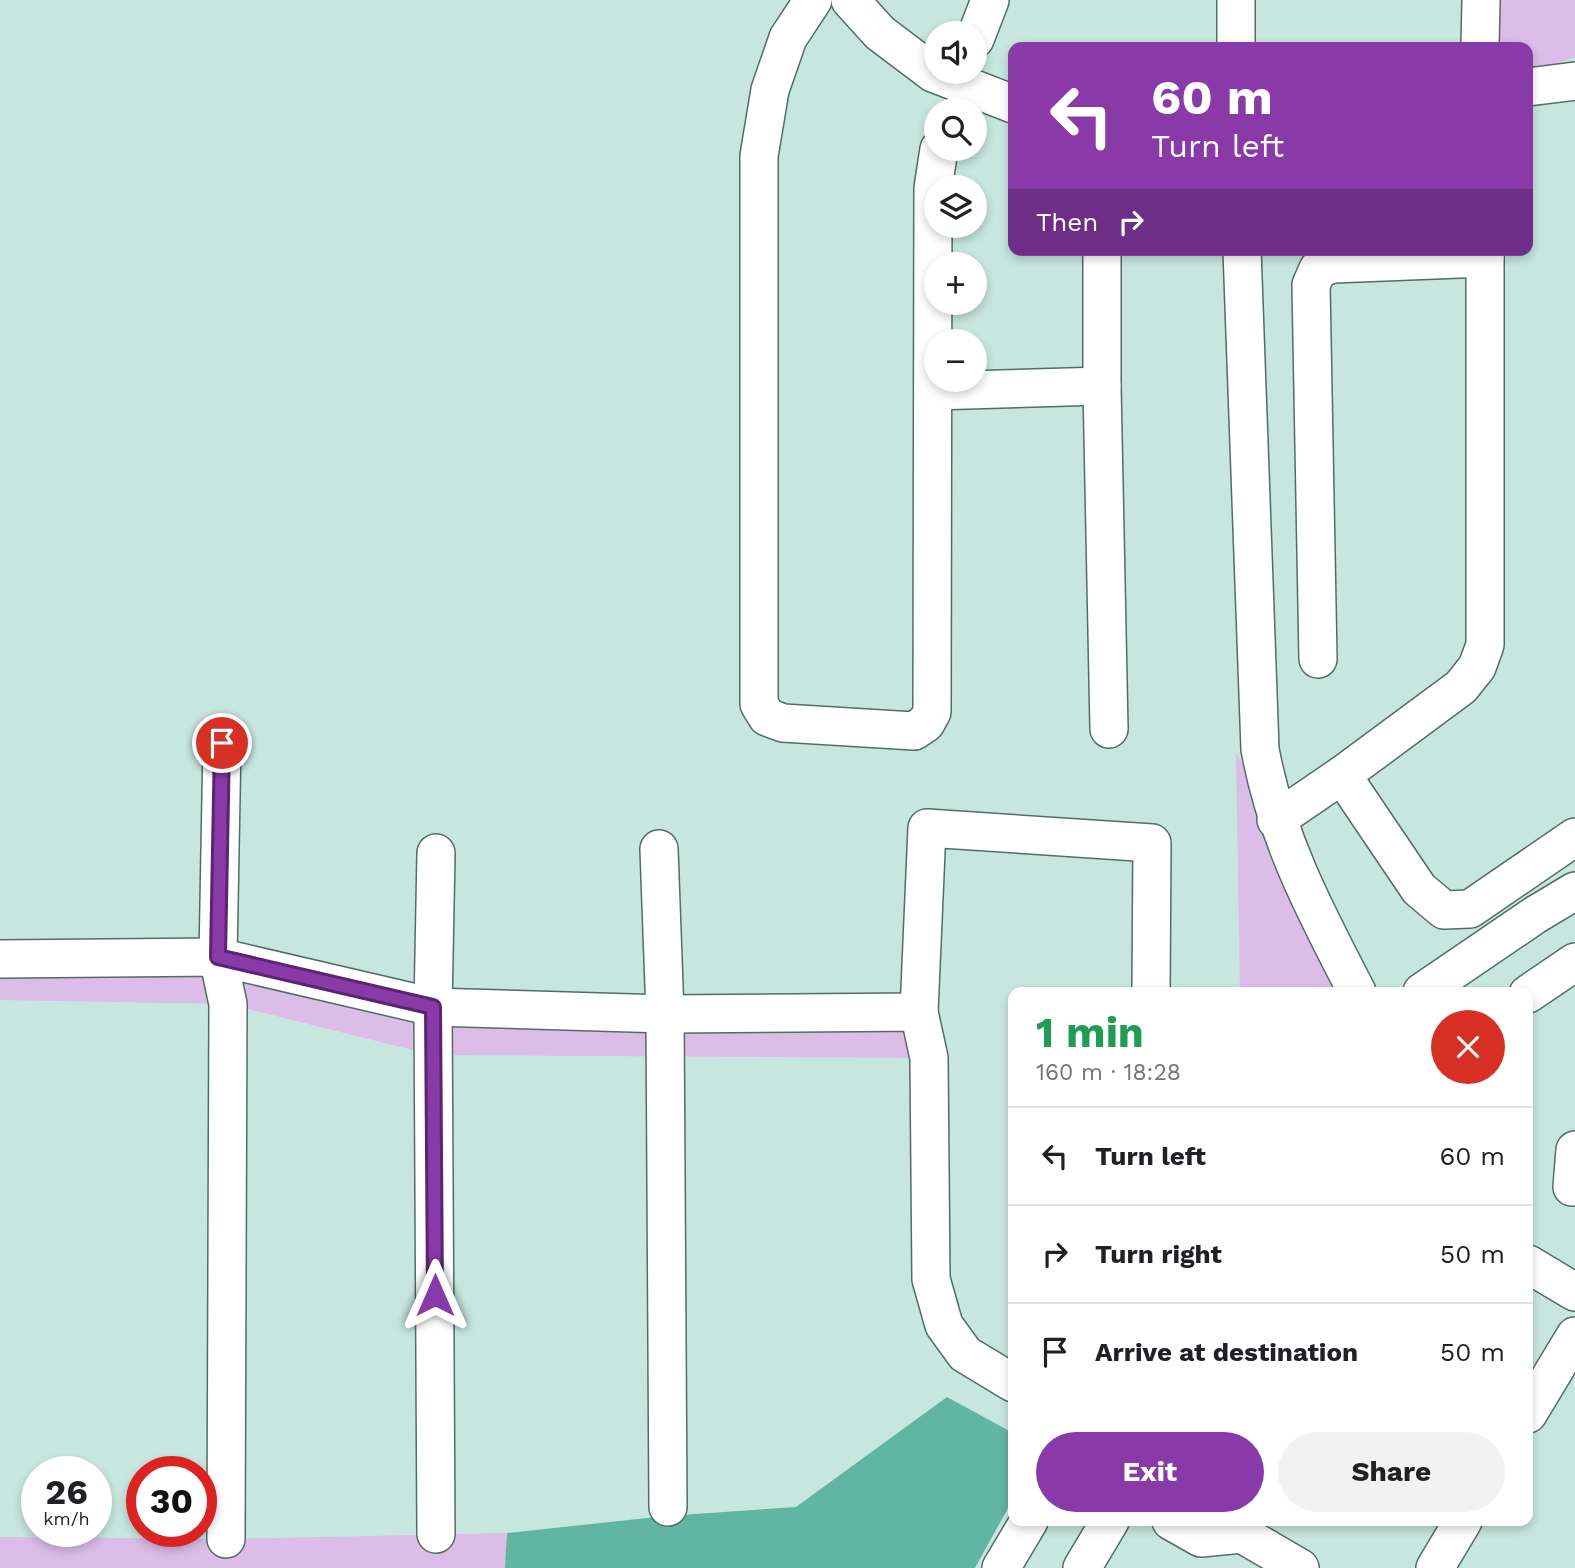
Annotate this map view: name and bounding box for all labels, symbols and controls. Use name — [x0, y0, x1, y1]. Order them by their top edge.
map controls — [924, 21, 987, 392]
button: sound — [924, 21, 987, 84]
text: 60 m — [1151, 68, 1273, 126]
icon: left — [1036, 70, 1127, 161]
button: search — [924, 98, 987, 161]
text: Turn left — [1151, 127, 1284, 165]
button: layers — [924, 175, 987, 238]
icon: right — [1112, 203, 1150, 241]
text: Then — [1036, 207, 1098, 237]
button: + — [924, 252, 987, 315]
button: − — [924, 329, 987, 392]
pin — [192, 713, 252, 773]
icon: arrive — [203, 724, 241, 762]
text: 1 min — [1036, 1008, 1144, 1057]
button: close — [1431, 1010, 1505, 1084]
text: 160 m · 18:28 — [1036, 1059, 1181, 1086]
icon: left — [1036, 1137, 1074, 1175]
text: Turn left — [1095, 1141, 1206, 1171]
text: 60 m — [1439, 1141, 1505, 1171]
icon: right — [1036, 1235, 1074, 1273]
text: Turn right — [1095, 1239, 1222, 1269]
text: 50 m — [1440, 1239, 1505, 1269]
position arrow — [398, 1258, 472, 1332]
icon: arrive — [1036, 1333, 1074, 1371]
text: Arrive at destination — [1095, 1337, 1358, 1367]
text: 50 m — [1440, 1337, 1505, 1367]
button: Exit — [1036, 1432, 1264, 1512]
button: Share — [1278, 1432, 1505, 1512]
speed limit sign: 30 — [126, 1456, 217, 1547]
text: 26 — [45, 1471, 88, 1513]
text: km/h — [43, 1508, 90, 1529]

